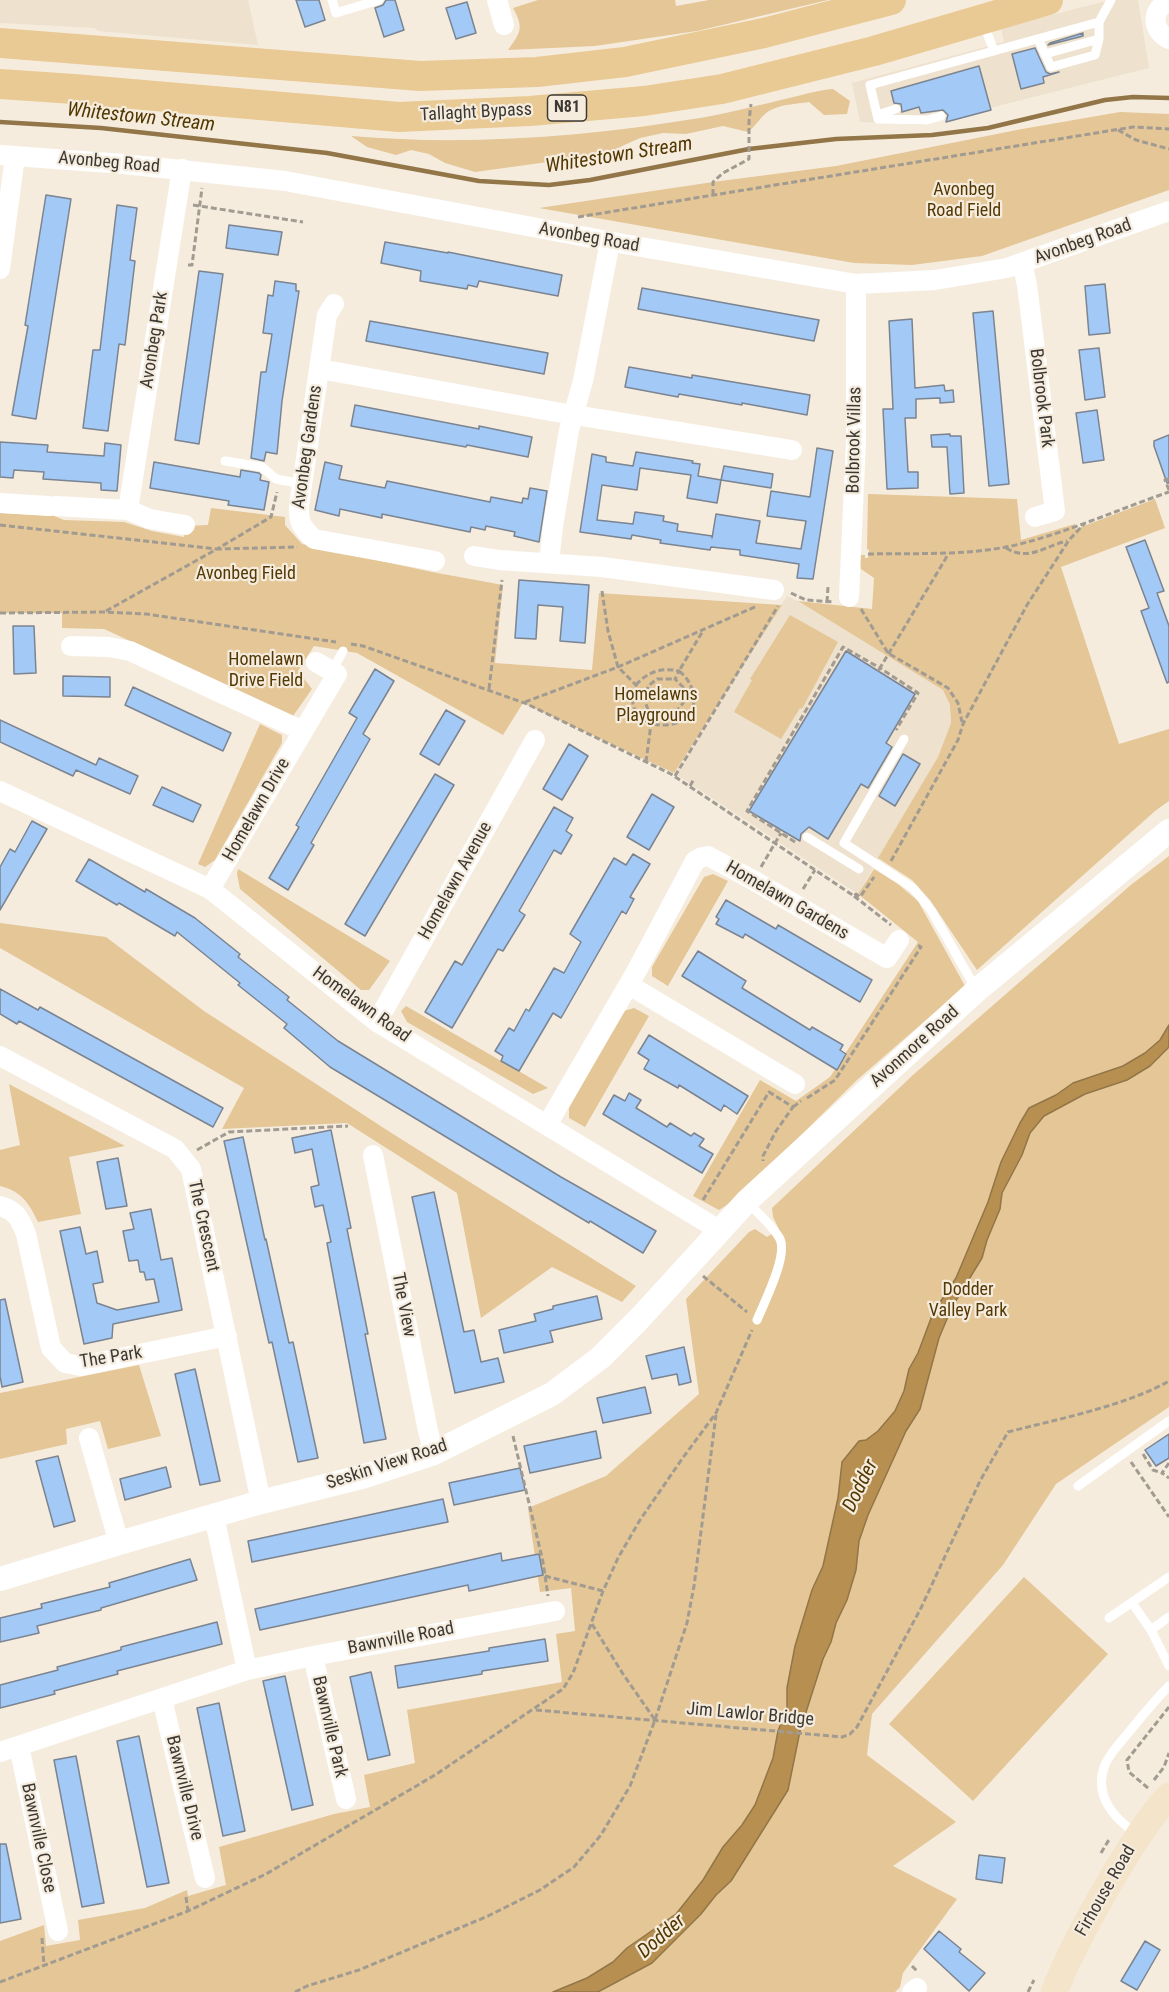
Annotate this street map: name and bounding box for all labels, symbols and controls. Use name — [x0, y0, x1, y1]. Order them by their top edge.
road number: N81 — [548, 95, 586, 121]
water label: Whitestown Stream — [66, 98, 216, 138]
street label: Tallaght Bypass — [419, 99, 533, 127]
water label: Whitestown Stream — [544, 133, 694, 179]
street label: Avonbeg Road — [57, 148, 161, 178]
park label: Avonbeg Road Field — [927, 179, 1001, 222]
street label: Avonbeg Road — [1032, 214, 1134, 270]
street label: Avonbeg Road — [537, 219, 641, 257]
street label: Avonbeg Park — [137, 290, 173, 390]
street label: Bolbrook Park — [1024, 347, 1058, 449]
street label: Avonbeg Gardens — [289, 384, 327, 510]
street label: Bolbrook Villas — [843, 386, 867, 494]
park label: Avonbeg Field — [196, 563, 296, 585]
park label: Homelawn Drive Field — [228, 649, 304, 692]
park label: Homelawns Playground — [614, 684, 698, 726]
street label: Homelawn Drive — [219, 755, 295, 865]
street label: Homelawn Avenue — [415, 818, 497, 944]
street label: Homelawn Gardens — [722, 857, 852, 945]
street label: Homelawn Road — [308, 962, 414, 1048]
street label: Avonmore Road — [866, 1002, 964, 1092]
street label: The Crescent — [183, 1178, 223, 1274]
street label: The View — [386, 1271, 420, 1339]
park label: Dodder Valley Park — [929, 1279, 1007, 1322]
street label: The Park — [78, 1342, 144, 1374]
street label: Seskin View Road — [324, 1435, 450, 1495]
water label: Dodder — [838, 1456, 884, 1516]
street label: Bawnville Road — [346, 1618, 456, 1660]
street label: Bawnville Park — [307, 1674, 351, 1780]
street label: Jim Lawlor Bridge — [685, 1699, 815, 1731]
street label: Bawnville Drive — [161, 1733, 207, 1843]
street label: Bawnville Close — [16, 1781, 60, 1895]
street label: Firhouse Road — [1071, 1842, 1141, 1940]
water label: Dodder — [633, 1910, 691, 1964]

